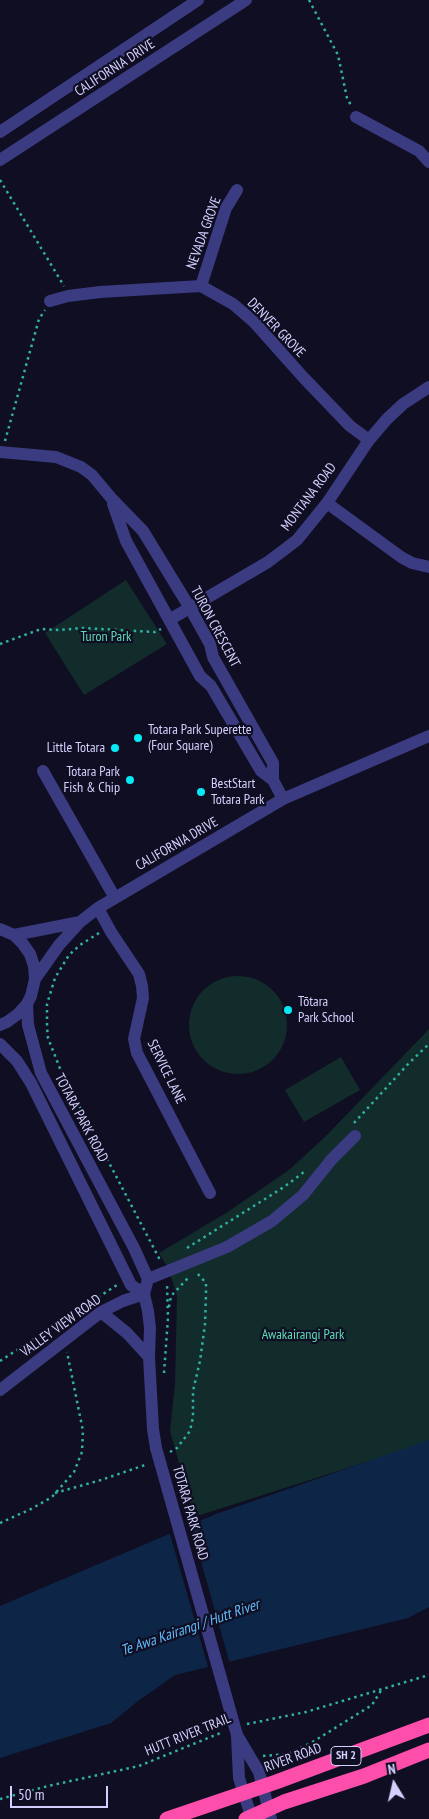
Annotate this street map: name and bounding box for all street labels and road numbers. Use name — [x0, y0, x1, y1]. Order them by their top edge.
street label: CALIFORNIA DRIVE — [72, 36, 158, 100]
street label: NEVADA GROVE — [183, 195, 225, 271]
street label: DENVER GROVE — [244, 295, 308, 361]
street label: MONTANA ROAD — [278, 460, 340, 534]
street label: TURON CRESCENT — [187, 584, 243, 670]
street label: CALIFORNIA DRIVE — [133, 814, 221, 874]
street label: SERVICE LANE — [143, 1037, 189, 1107]
street label: TOTARA PARK ROAD — [51, 1071, 111, 1165]
street label: VALLEY VIEW ROAD — [17, 1291, 105, 1361]
street label: TOTARA PARK ROAD — [168, 1464, 212, 1562]
street label: HUTT RIVER TRAIL — [143, 1710, 233, 1760]
street label: RIVER ROAD — [262, 1740, 324, 1776]
road number: SH 2 — [331, 1746, 361, 1765]

